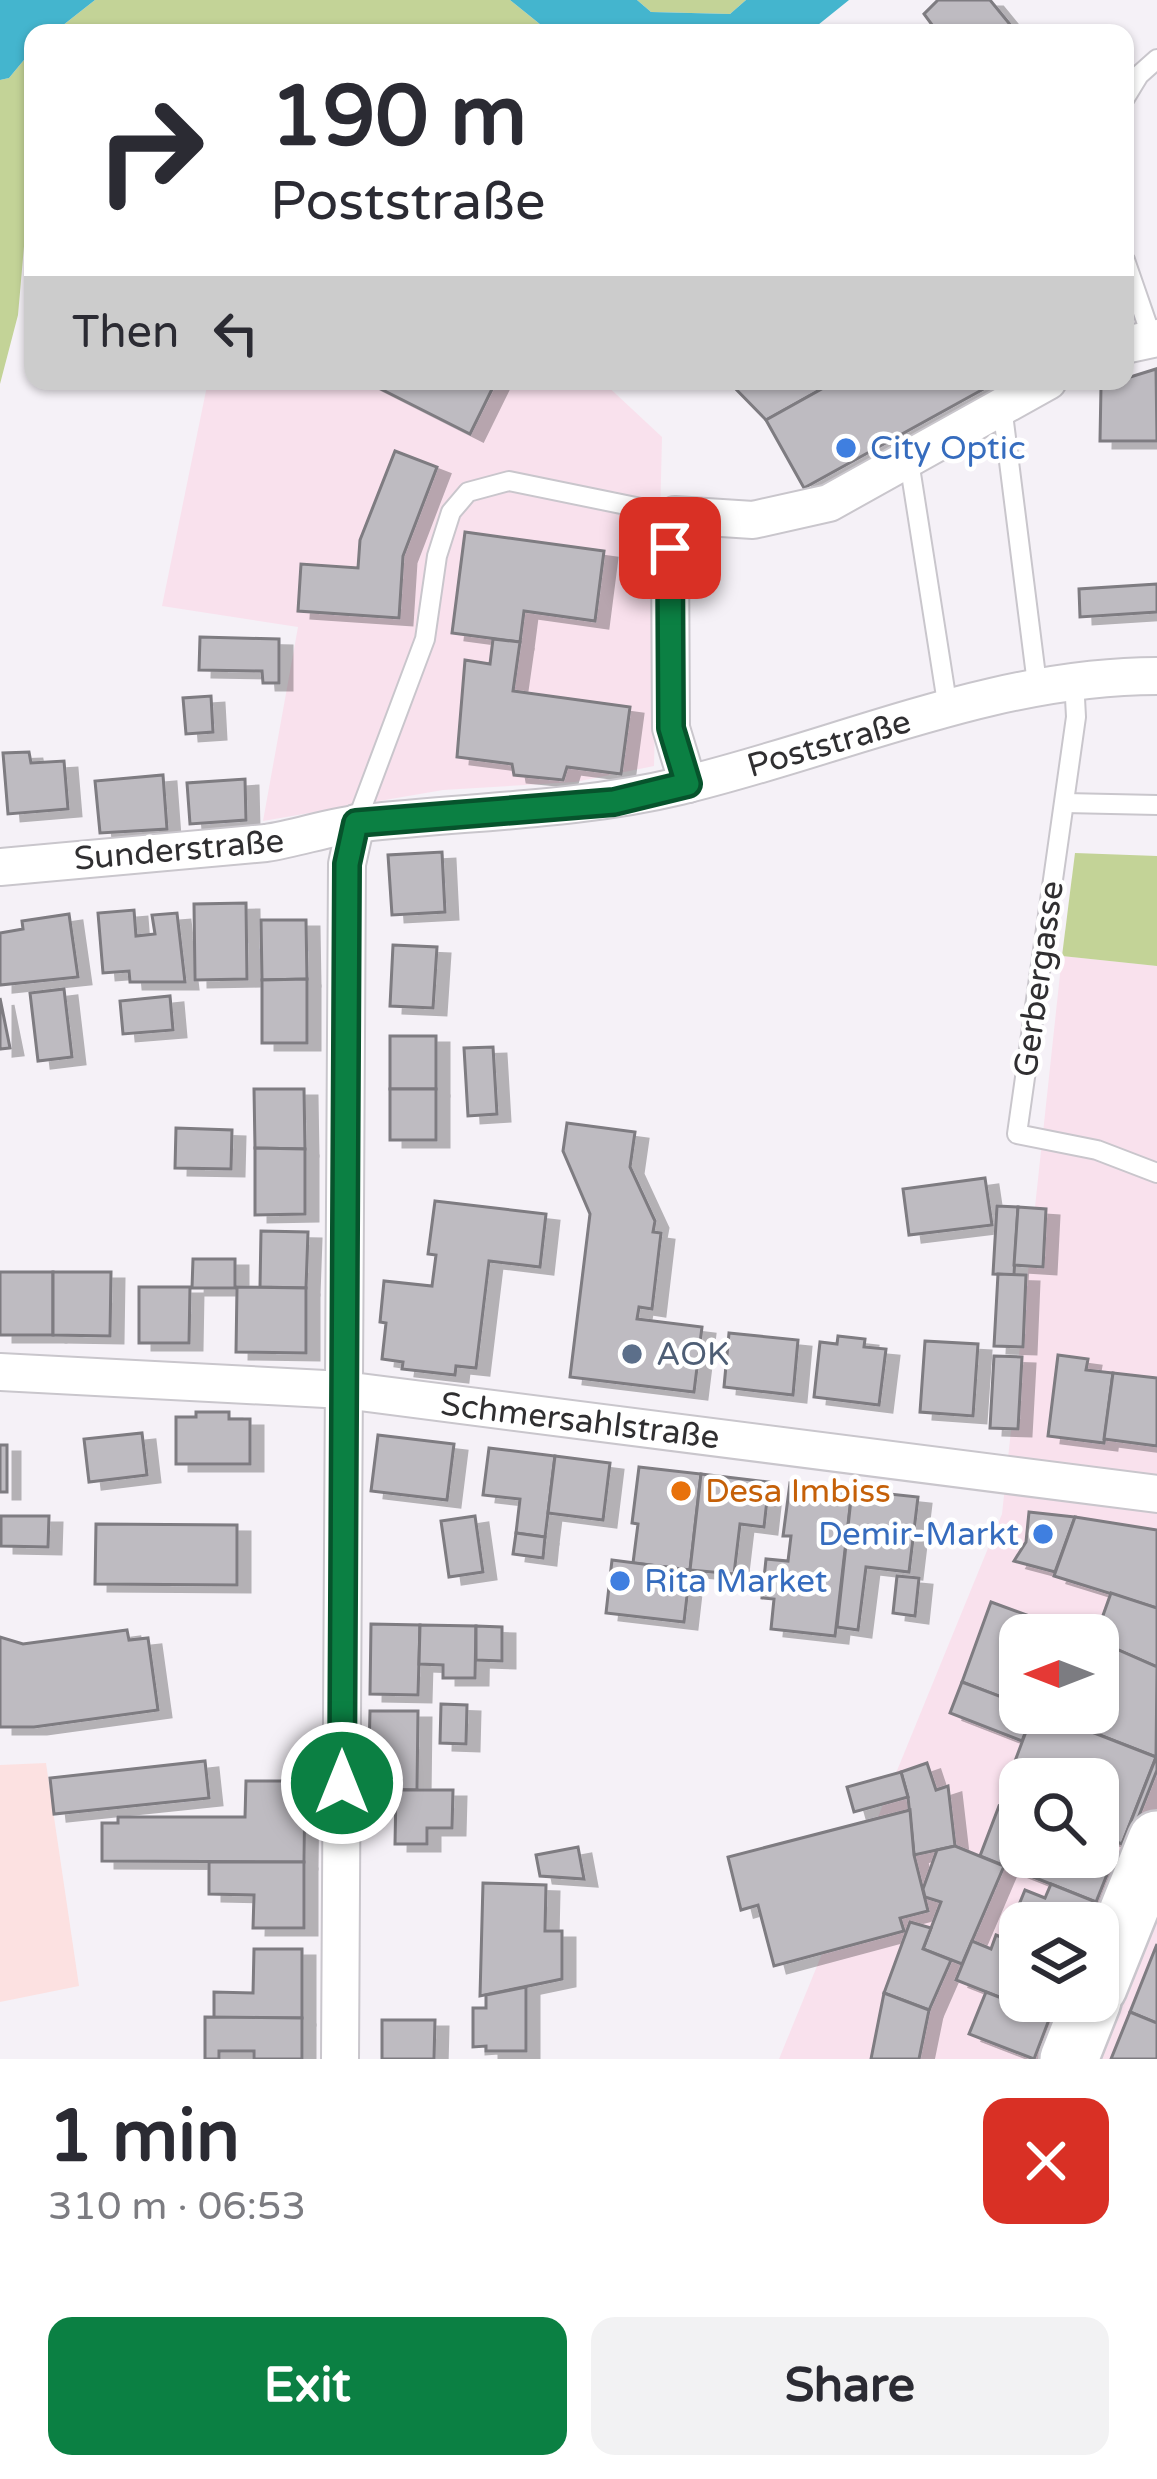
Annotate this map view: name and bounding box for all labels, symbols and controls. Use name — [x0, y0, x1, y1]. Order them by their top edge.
text: 190 m — [270, 67, 527, 168]
icon: right — [72, 72, 228, 228]
text: Poststraße — [270, 169, 545, 234]
icon: left — [203, 300, 269, 366]
text: Then — [72, 306, 179, 360]
place label: City Optic — [870, 429, 1026, 468]
marker: City Optic — [833, 435, 859, 461]
pin — [619, 497, 721, 599]
icon: arrive — [637, 515, 703, 581]
street label: Poststraße — [743, 702, 915, 786]
street label: Sunderstraße — [72, 821, 286, 879]
street label: Gerbergasse — [1006, 878, 1072, 1080]
place label: AOK — [656, 1335, 729, 1374]
marker: AOK — [619, 1341, 645, 1367]
street label: Schmersahlstraße — [438, 1385, 722, 1457]
place label: Desa Imbiss — [705, 1472, 891, 1511]
marker: Desa Imbiss — [668, 1478, 694, 1504]
place label: Demir-Markt — [818, 1515, 1019, 1554]
marker: Demir-Markt — [1030, 1521, 1056, 1547]
place label: Rita Market — [644, 1562, 827, 1601]
marker: Rita Market — [607, 1568, 633, 1594]
north arrow — [999, 1614, 1119, 1734]
map controls — [999, 1614, 1119, 2022]
position arrow — [279, 1720, 405, 1846]
button: search — [999, 1758, 1119, 1878]
button: layers — [999, 1902, 1119, 2022]
text: 1 min — [48, 2094, 240, 2181]
button: close — [983, 2098, 1109, 2224]
text: 310 m · 06:53 — [48, 2183, 306, 2230]
button: Exit — [48, 2317, 567, 2455]
button: Share — [591, 2317, 1109, 2455]

